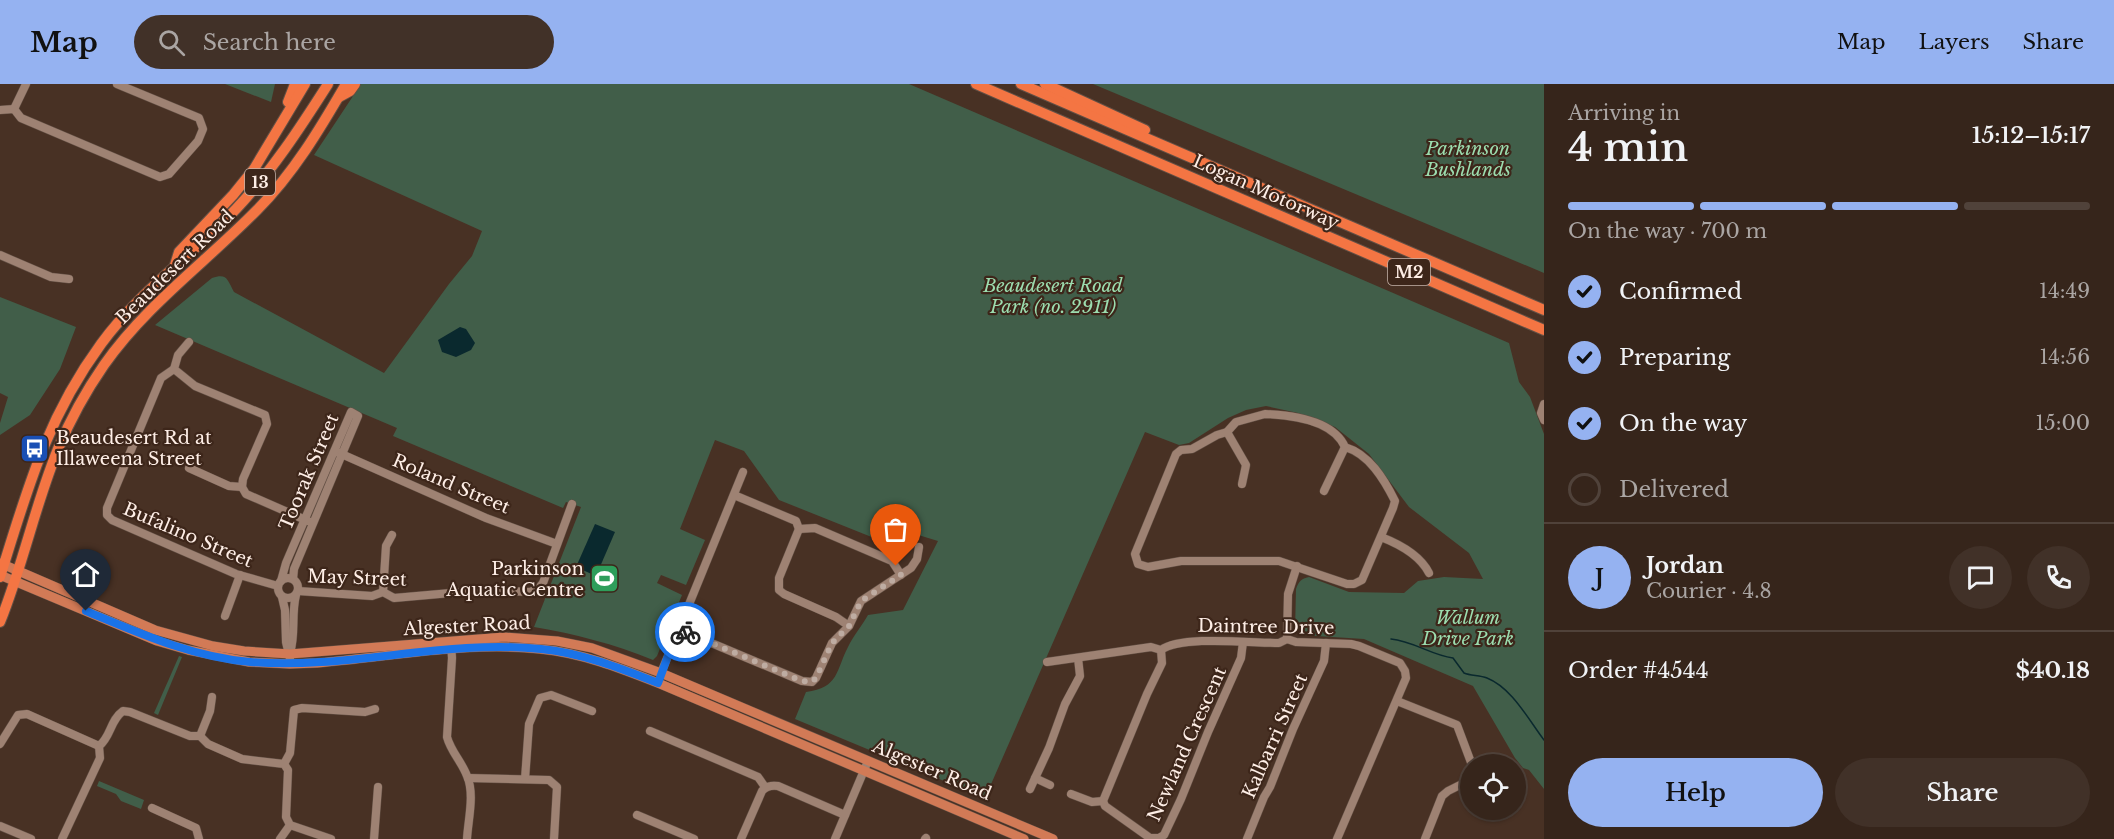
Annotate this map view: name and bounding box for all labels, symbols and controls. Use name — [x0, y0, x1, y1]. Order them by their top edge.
search box — [134, 15, 554, 69]
text: Map — [30, 25, 98, 60]
icon: search — [155, 26, 188, 59]
text: Search here — [203, 29, 336, 56]
text: Map — [1837, 29, 1886, 55]
text: Layers — [1919, 29, 1990, 55]
text: Share — [2023, 29, 2084, 55]
text: Arriving in — [1568, 101, 1680, 125]
text: 15:12–15:17 — [1972, 122, 2090, 149]
text: 4 min — [1568, 123, 1688, 172]
park label: Parkinson Bushlands — [1424, 138, 1511, 181]
street label: Logan Motorway — [1190, 150, 1343, 234]
road number: 13 — [245, 169, 275, 195]
street label: Beaudesert Road — [111, 205, 239, 329]
text: On the way · 700 m — [1568, 219, 1767, 243]
road number: M2 — [1388, 259, 1430, 285]
park label: Beaudesert Road Park (no. 2911) — [982, 275, 1123, 318]
icon: check — [1568, 275, 1601, 308]
text: Confirmed — [1619, 278, 1742, 305]
text: 14:49 — [2039, 279, 2090, 303]
icon: check — [1568, 341, 1601, 374]
text: Preparing — [1619, 344, 1730, 371]
text: 14:56 — [2039, 345, 2090, 369]
icon: check — [1568, 407, 1601, 440]
street label: Toorak Street — [275, 410, 344, 534]
text: On the way — [1619, 410, 1747, 437]
text: 15:00 — [2035, 411, 2090, 435]
place label: Beaudesert Rd at Illaweena Street — [56, 427, 212, 470]
bus stop icon: Beaudesert Rd at Illaweena Street — [19, 432, 51, 464]
street label: Roland Street — [389, 449, 513, 519]
text: Delivered — [1619, 476, 1729, 503]
street label: Bufalino Street — [120, 498, 256, 572]
pin — [870, 504, 921, 566]
icon: bag — [879, 513, 912, 546]
button: chat — [1949, 546, 2012, 609]
button: phone — [2027, 546, 2090, 609]
pin — [60, 549, 111, 611]
text: Jordan — [1646, 552, 1724, 579]
icon: home — [69, 558, 102, 591]
place label: Parkinson Aquatic Centre — [445, 558, 584, 601]
sports icon: Parkinson Aquatic Centre — [589, 563, 621, 595]
text: J — [1595, 564, 1604, 591]
street label: May Street — [307, 565, 407, 591]
text: Courier · 4.8 — [1646, 579, 1772, 603]
courier — [655, 602, 715, 662]
park label: Wallum Drive Park — [1421, 607, 1514, 650]
street label: Algester Road — [402, 612, 531, 640]
street label: Daintree Drive — [1197, 615, 1335, 639]
icon: bike — [669, 616, 702, 649]
text: Order #4544 — [1568, 657, 1709, 684]
text: $40.18 — [2016, 657, 2090, 684]
street label: Newland Crescent — [1143, 663, 1231, 825]
street label: Kalbarri Street — [1238, 670, 1312, 802]
street label: Algester Road — [868, 735, 995, 805]
map controls — [1460, 754, 1526, 820]
button: locate — [1460, 754, 1526, 820]
button: Help — [1568, 758, 1823, 827]
button: Share — [1835, 758, 2090, 827]

